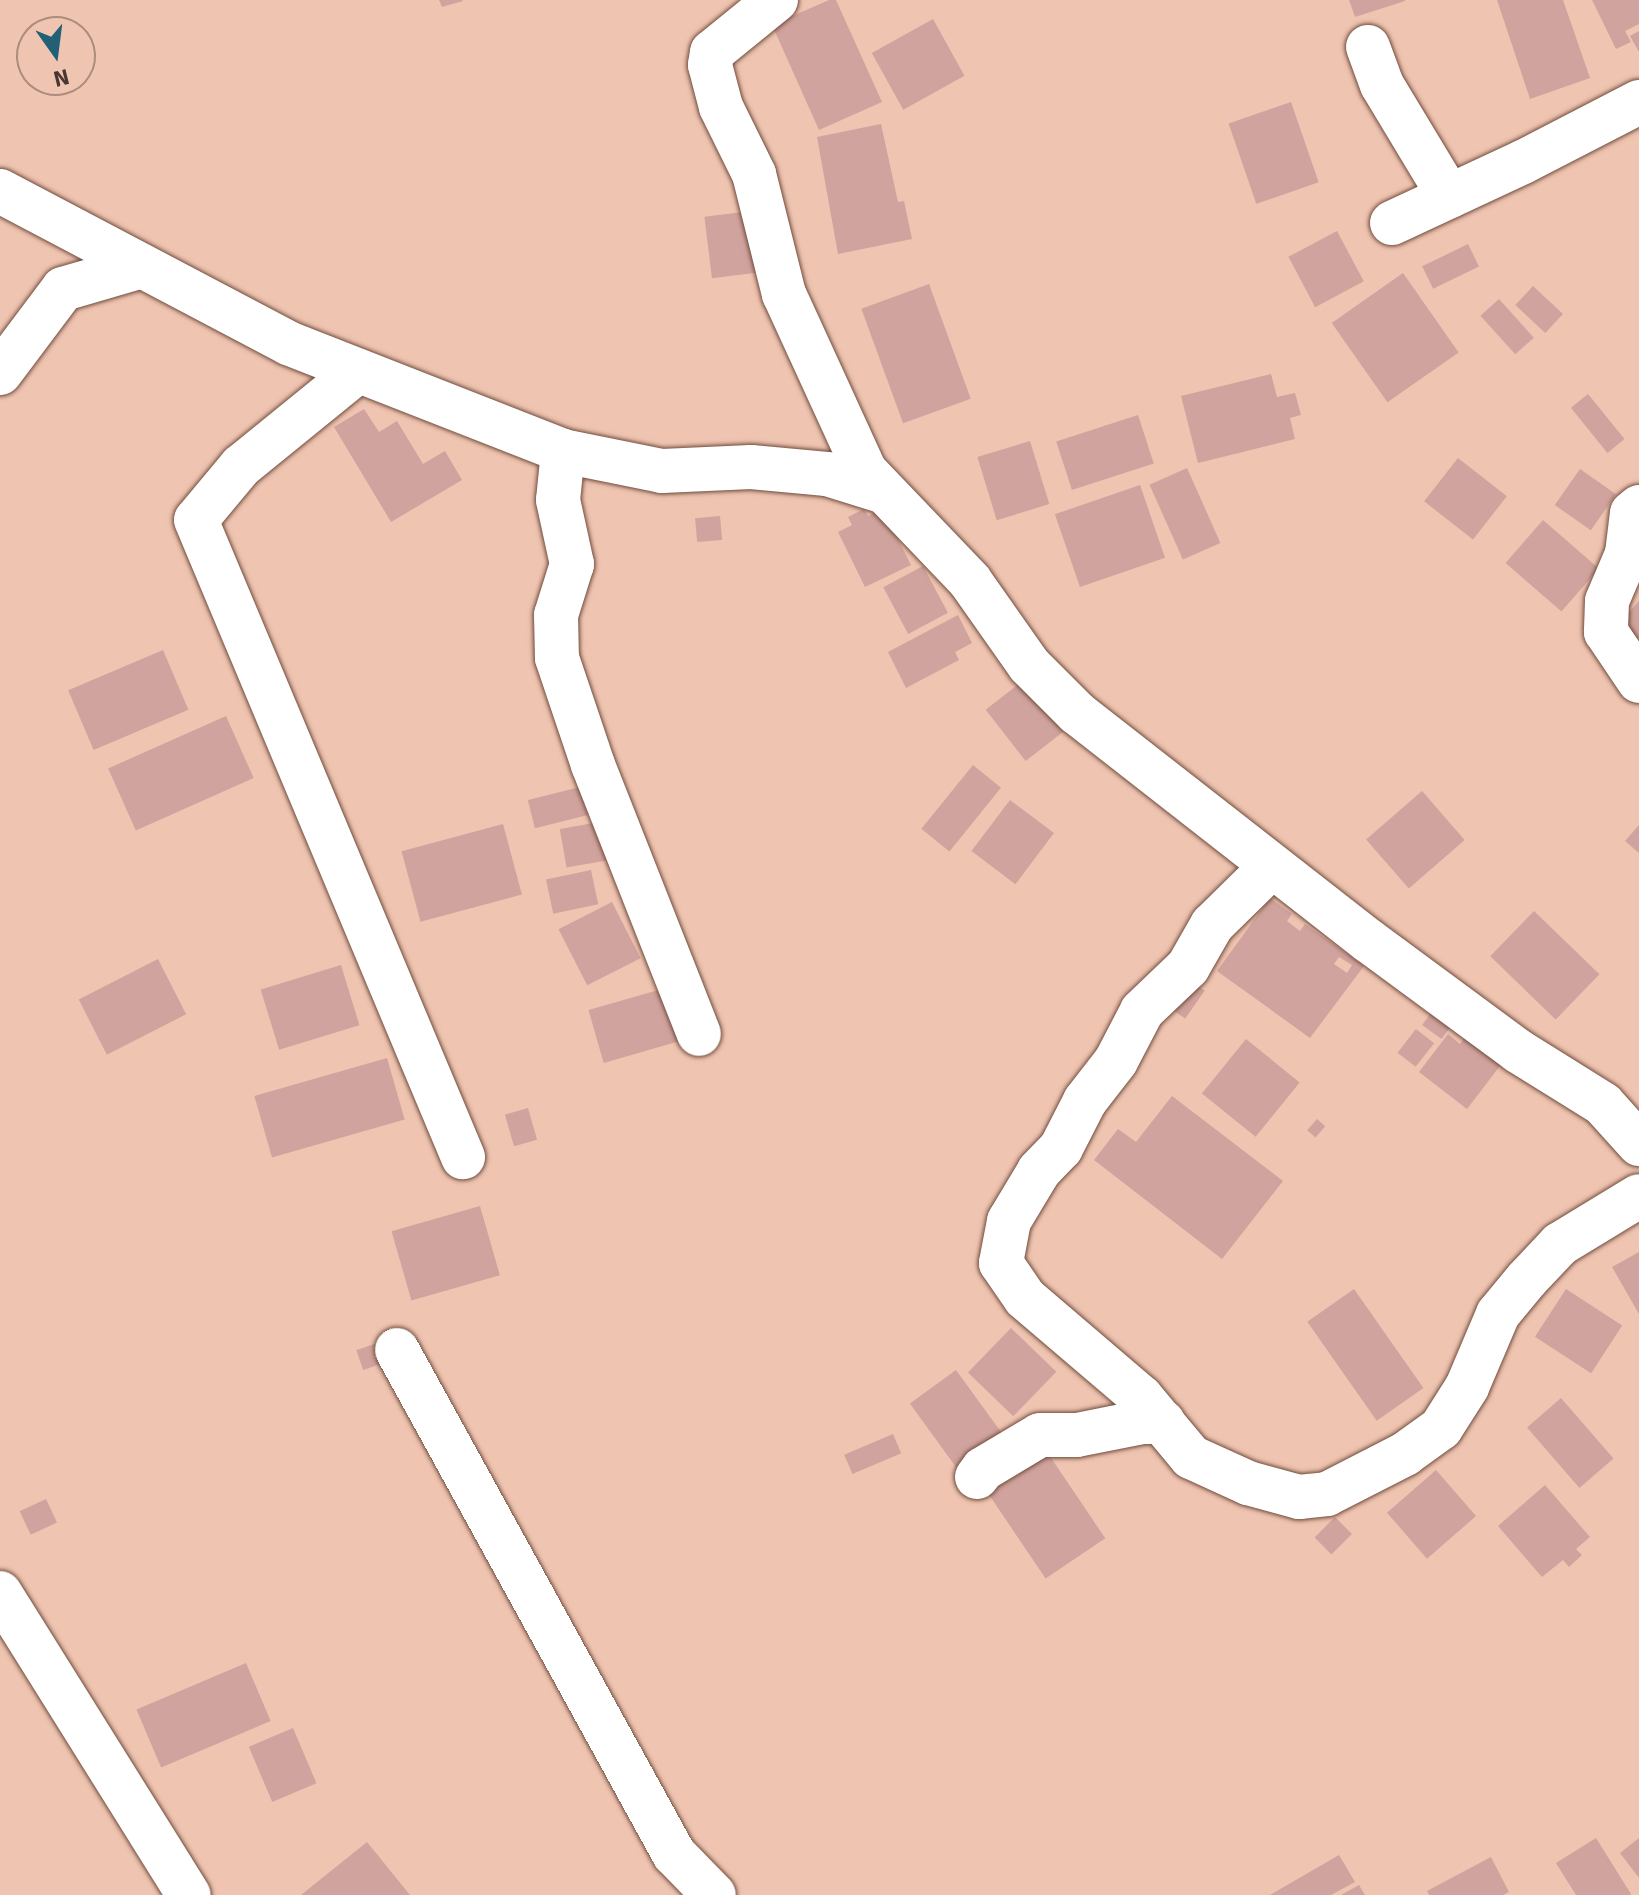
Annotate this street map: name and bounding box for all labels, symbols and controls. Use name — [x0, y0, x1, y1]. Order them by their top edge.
north arrow — [16, 16, 96, 96]
text: N — [51, 63, 72, 93]

